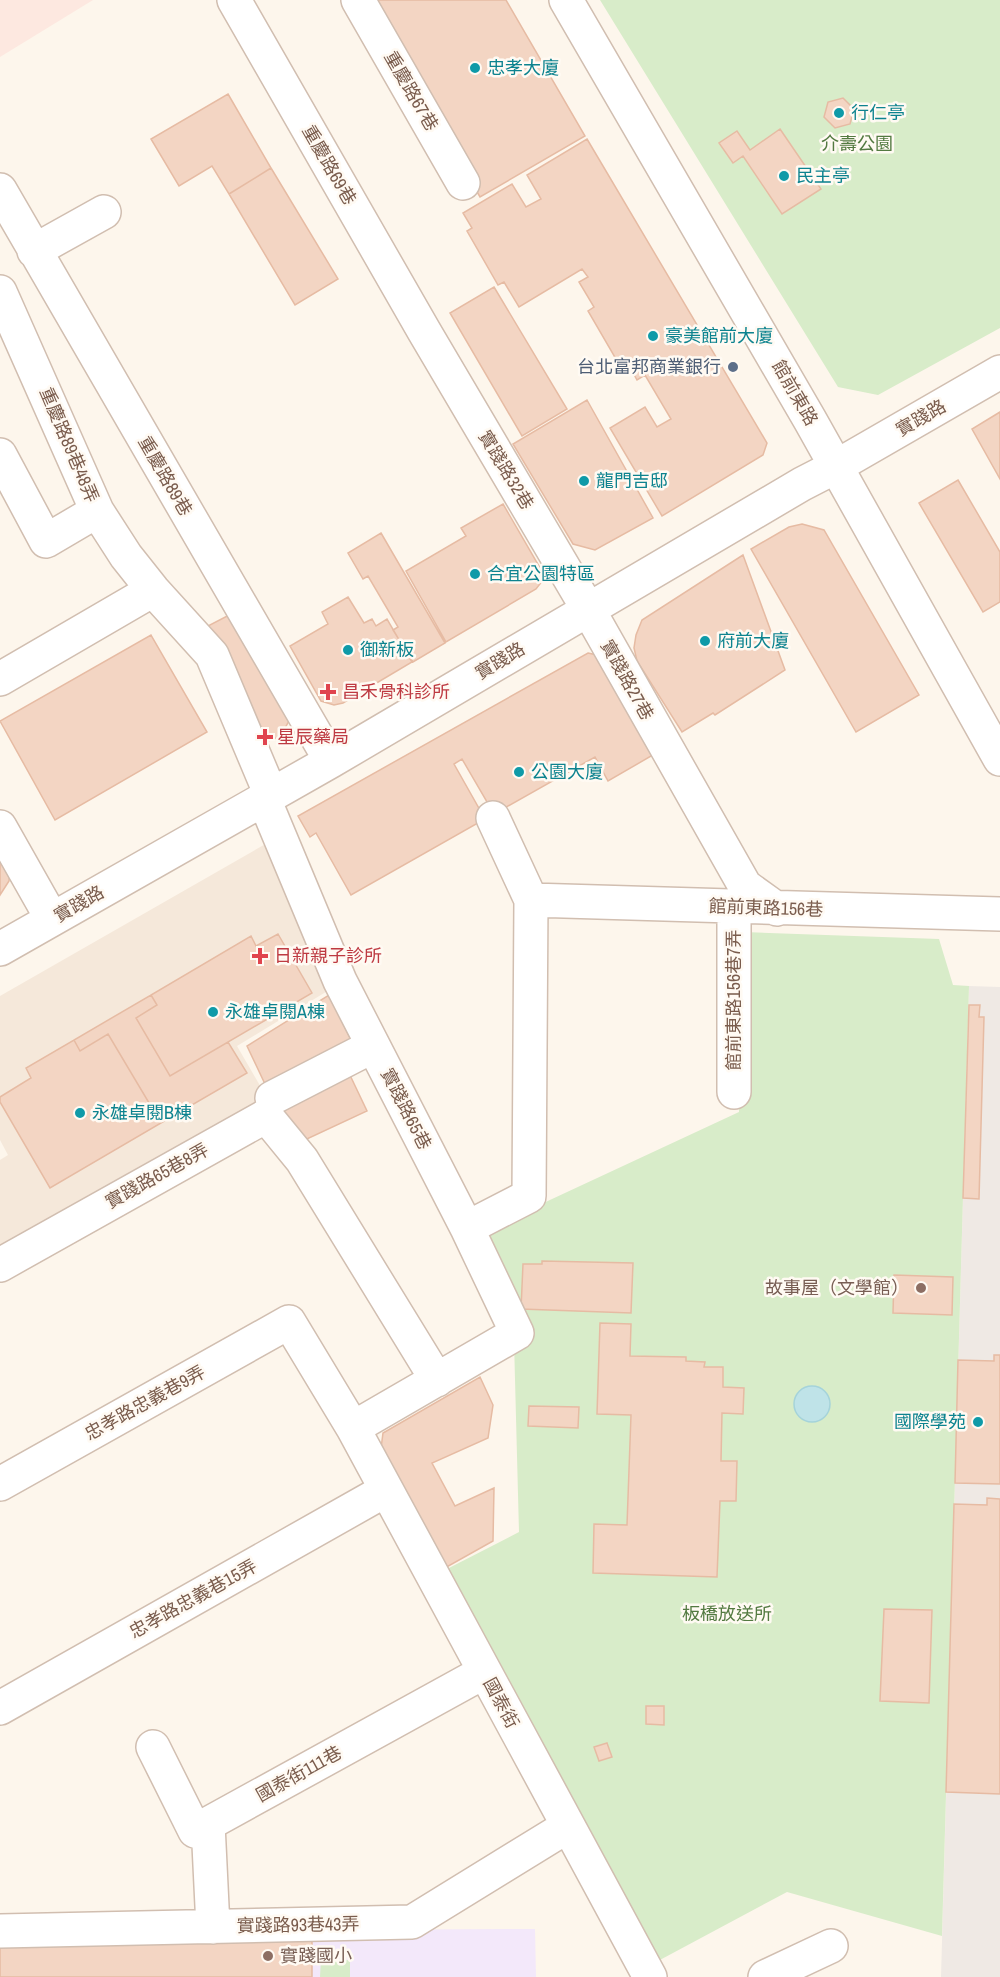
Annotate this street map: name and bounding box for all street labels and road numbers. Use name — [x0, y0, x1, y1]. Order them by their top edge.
street label: 重慶路67巷 — [379, 46, 444, 135]
street label: 重慶路69巷 — [297, 120, 362, 209]
street label: 館前東路 — [767, 355, 824, 430]
street label: 重慶路89巷48弄 — [34, 383, 105, 506]
street label: 實踐路 — [891, 393, 950, 442]
street label: 實踐路32巷 — [473, 425, 540, 514]
street label: 重慶路89巷 — [133, 431, 198, 520]
street label: 實踐路27巷 — [595, 635, 660, 724]
street label: 實踐路 — [470, 636, 529, 685]
street label: 實踐路 — [49, 879, 108, 928]
street label: 館前東路156巷 — [708, 893, 824, 922]
street label: 館前東路156巷7弄 — [721, 930, 746, 1070]
street label: 實踐路65巷 — [375, 1064, 438, 1154]
street label: 實踐路65巷8弄 — [101, 1137, 213, 1214]
street label: 忠孝路忠義巷9弄 — [80, 1359, 210, 1446]
street label: 忠孝路忠義巷15弄 — [124, 1553, 261, 1644]
street label: 國泰街 — [478, 1673, 525, 1732]
street label: 國泰街111巷 — [251, 1740, 346, 1807]
street label: 實踐路93巷43弄 — [236, 1911, 360, 1938]

